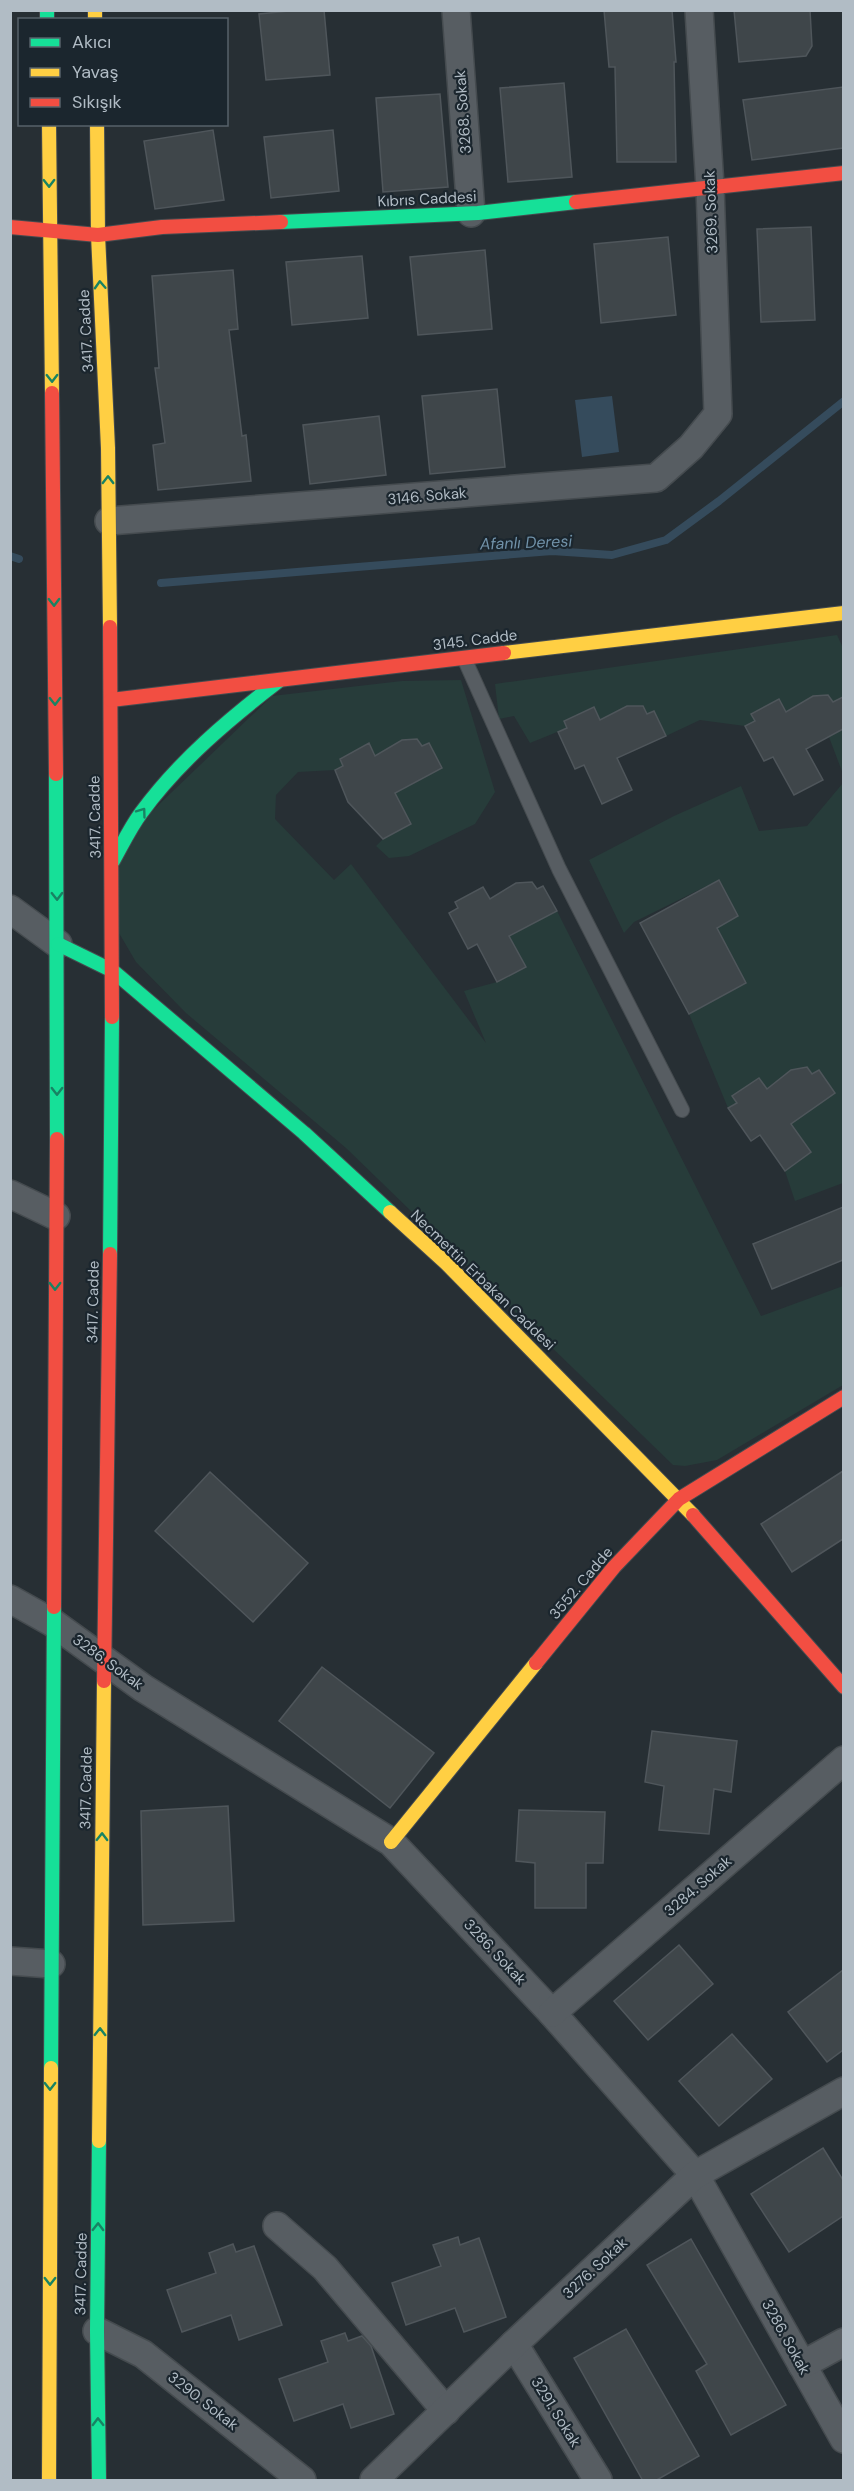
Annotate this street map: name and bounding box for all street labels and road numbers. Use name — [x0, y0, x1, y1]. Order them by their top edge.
street label: 3268. Sokak — [450, 69, 476, 155]
street label: 3269. Sokak — [700, 170, 722, 254]
street label: Kıbrıs Caddesi — [377, 186, 477, 212]
street label: 3417. Cadde — [74, 289, 98, 373]
street label: 3146. Sokak — [387, 483, 468, 509]
street label: 3145. Cadde — [432, 625, 518, 655]
street label: 3417. Cadde — [84, 775, 106, 859]
street label: Necmettin Erbakan Caddesi — [406, 1205, 560, 1355]
street label: 3417. Cadde — [82, 1260, 104, 1344]
street label: 3552. Cadde — [545, 1543, 617, 1623]
street label: 3286. Sokak — [69, 1630, 148, 1695]
street label: 3417. Cadde — [75, 1746, 97, 1830]
street label: 3284. Sokak — [660, 1851, 736, 1921]
street label: 3286. Sokak — [459, 1915, 531, 1989]
street label: 3417. Cadde — [70, 2232, 92, 2316]
street label: 3276. Sokak — [558, 2233, 632, 2303]
street label: 3286. Sokak — [757, 2296, 815, 2379]
street label: 3290. Sokak — [164, 2367, 243, 2435]
street label: 3291. Sokak — [527, 2373, 586, 2451]

